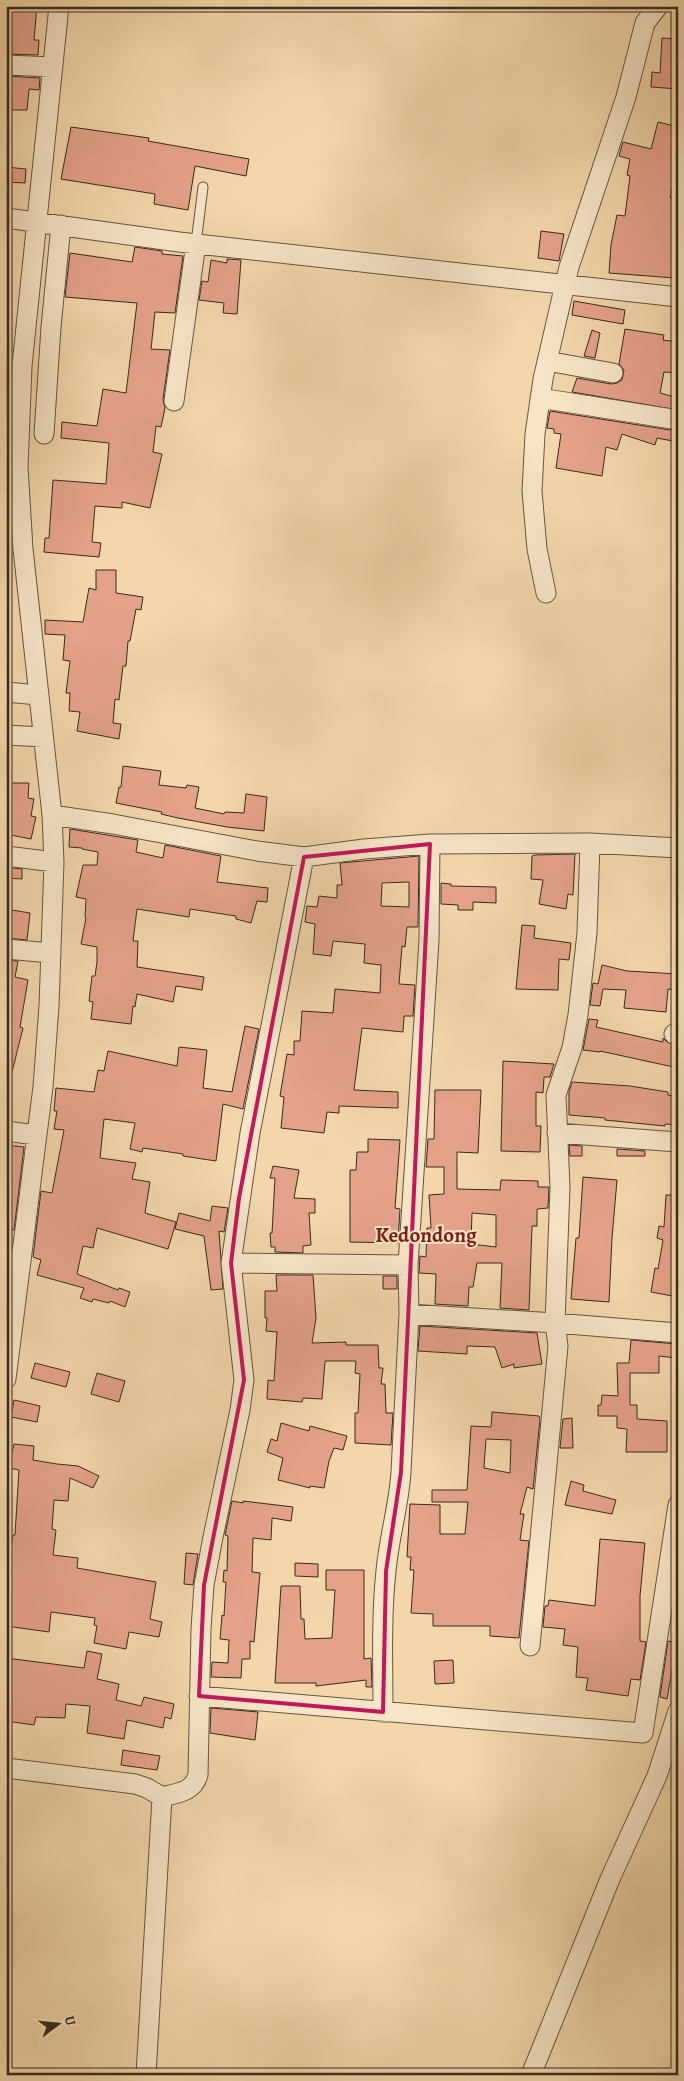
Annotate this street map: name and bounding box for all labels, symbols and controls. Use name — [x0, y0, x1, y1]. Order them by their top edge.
district label: Kedondong — [375, 1221, 477, 1249]
north arrow — [32, 1998, 82, 2048]
text: U — [60, 2014, 80, 2028]

